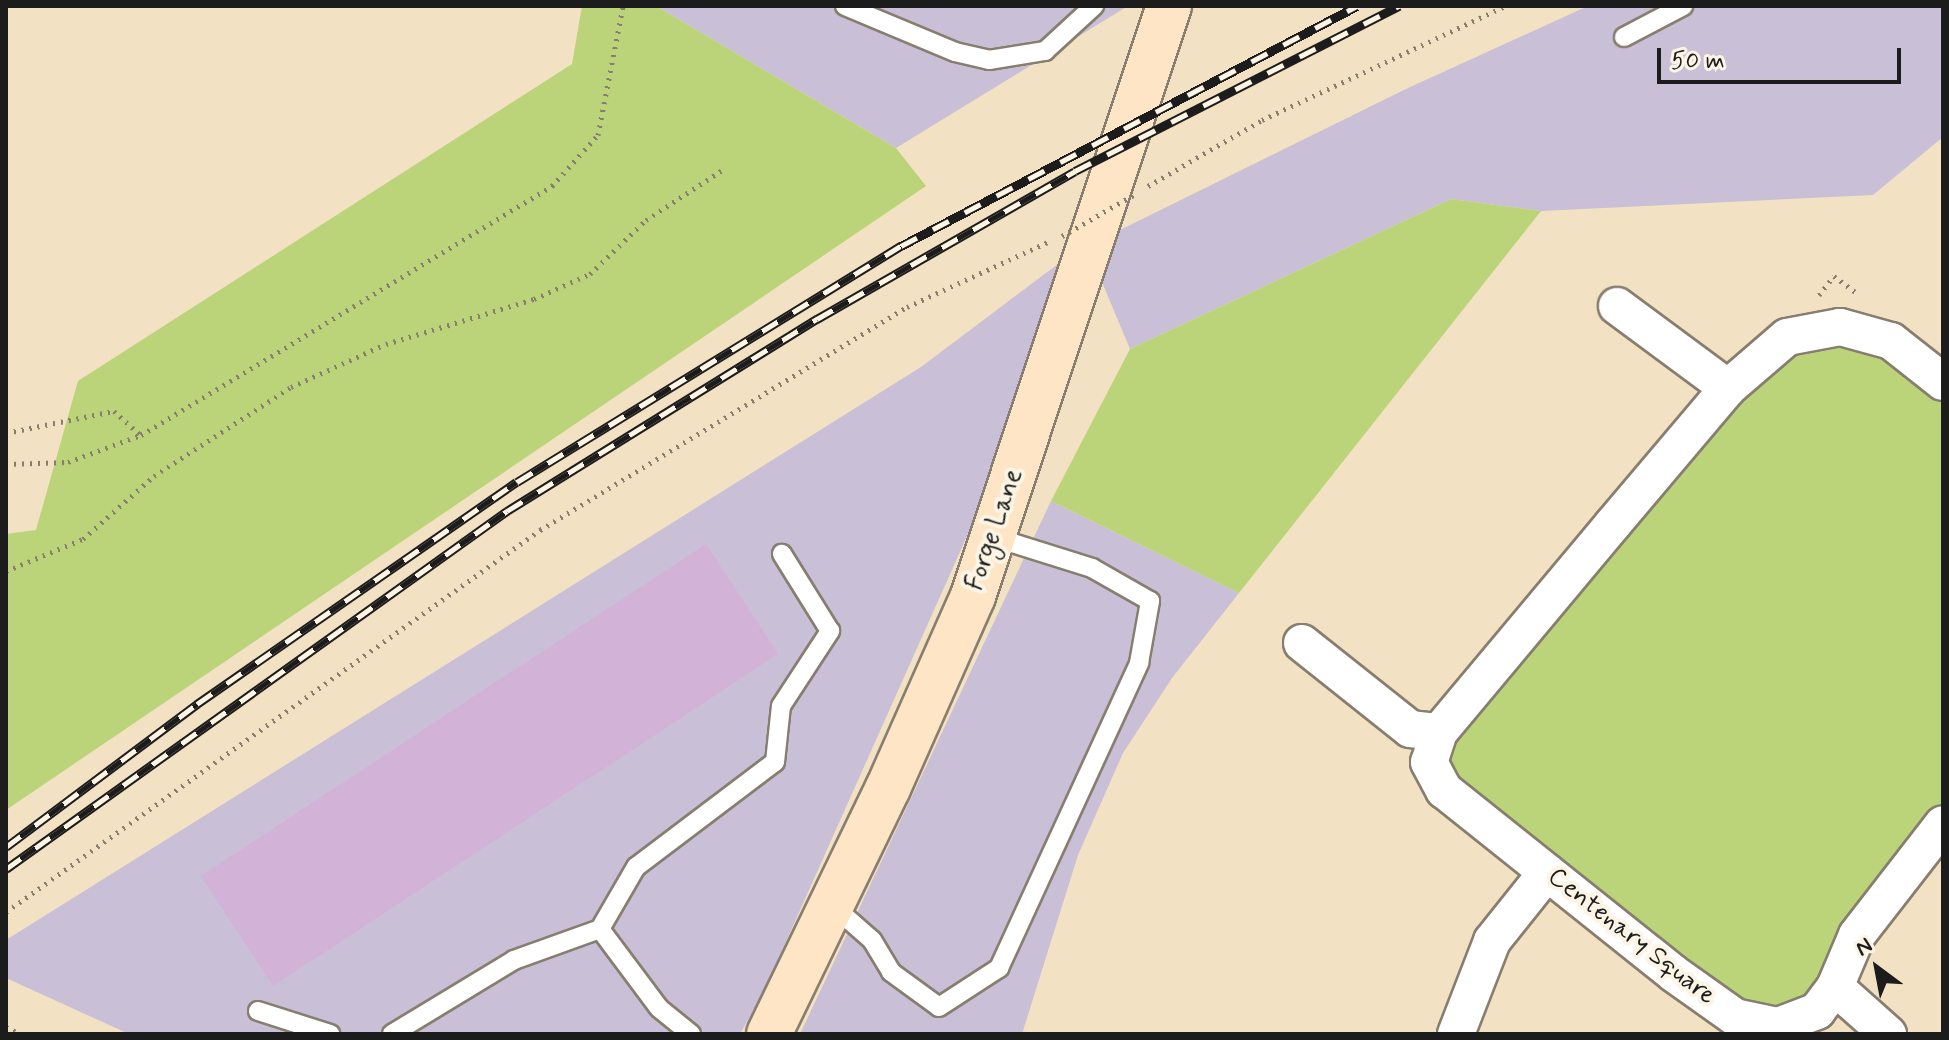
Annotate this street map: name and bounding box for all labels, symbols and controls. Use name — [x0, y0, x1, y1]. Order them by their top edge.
scale bar — [1661, 32, 1905, 82]
text: 50 m — [1671, 46, 1725, 77]
street label: Forge Lane — [960, 467, 1030, 593]
street label: Centenary Square — [1541, 862, 1721, 1012]
north arrow — [1837, 928, 1917, 1008]
text: N — [1851, 932, 1878, 963]

